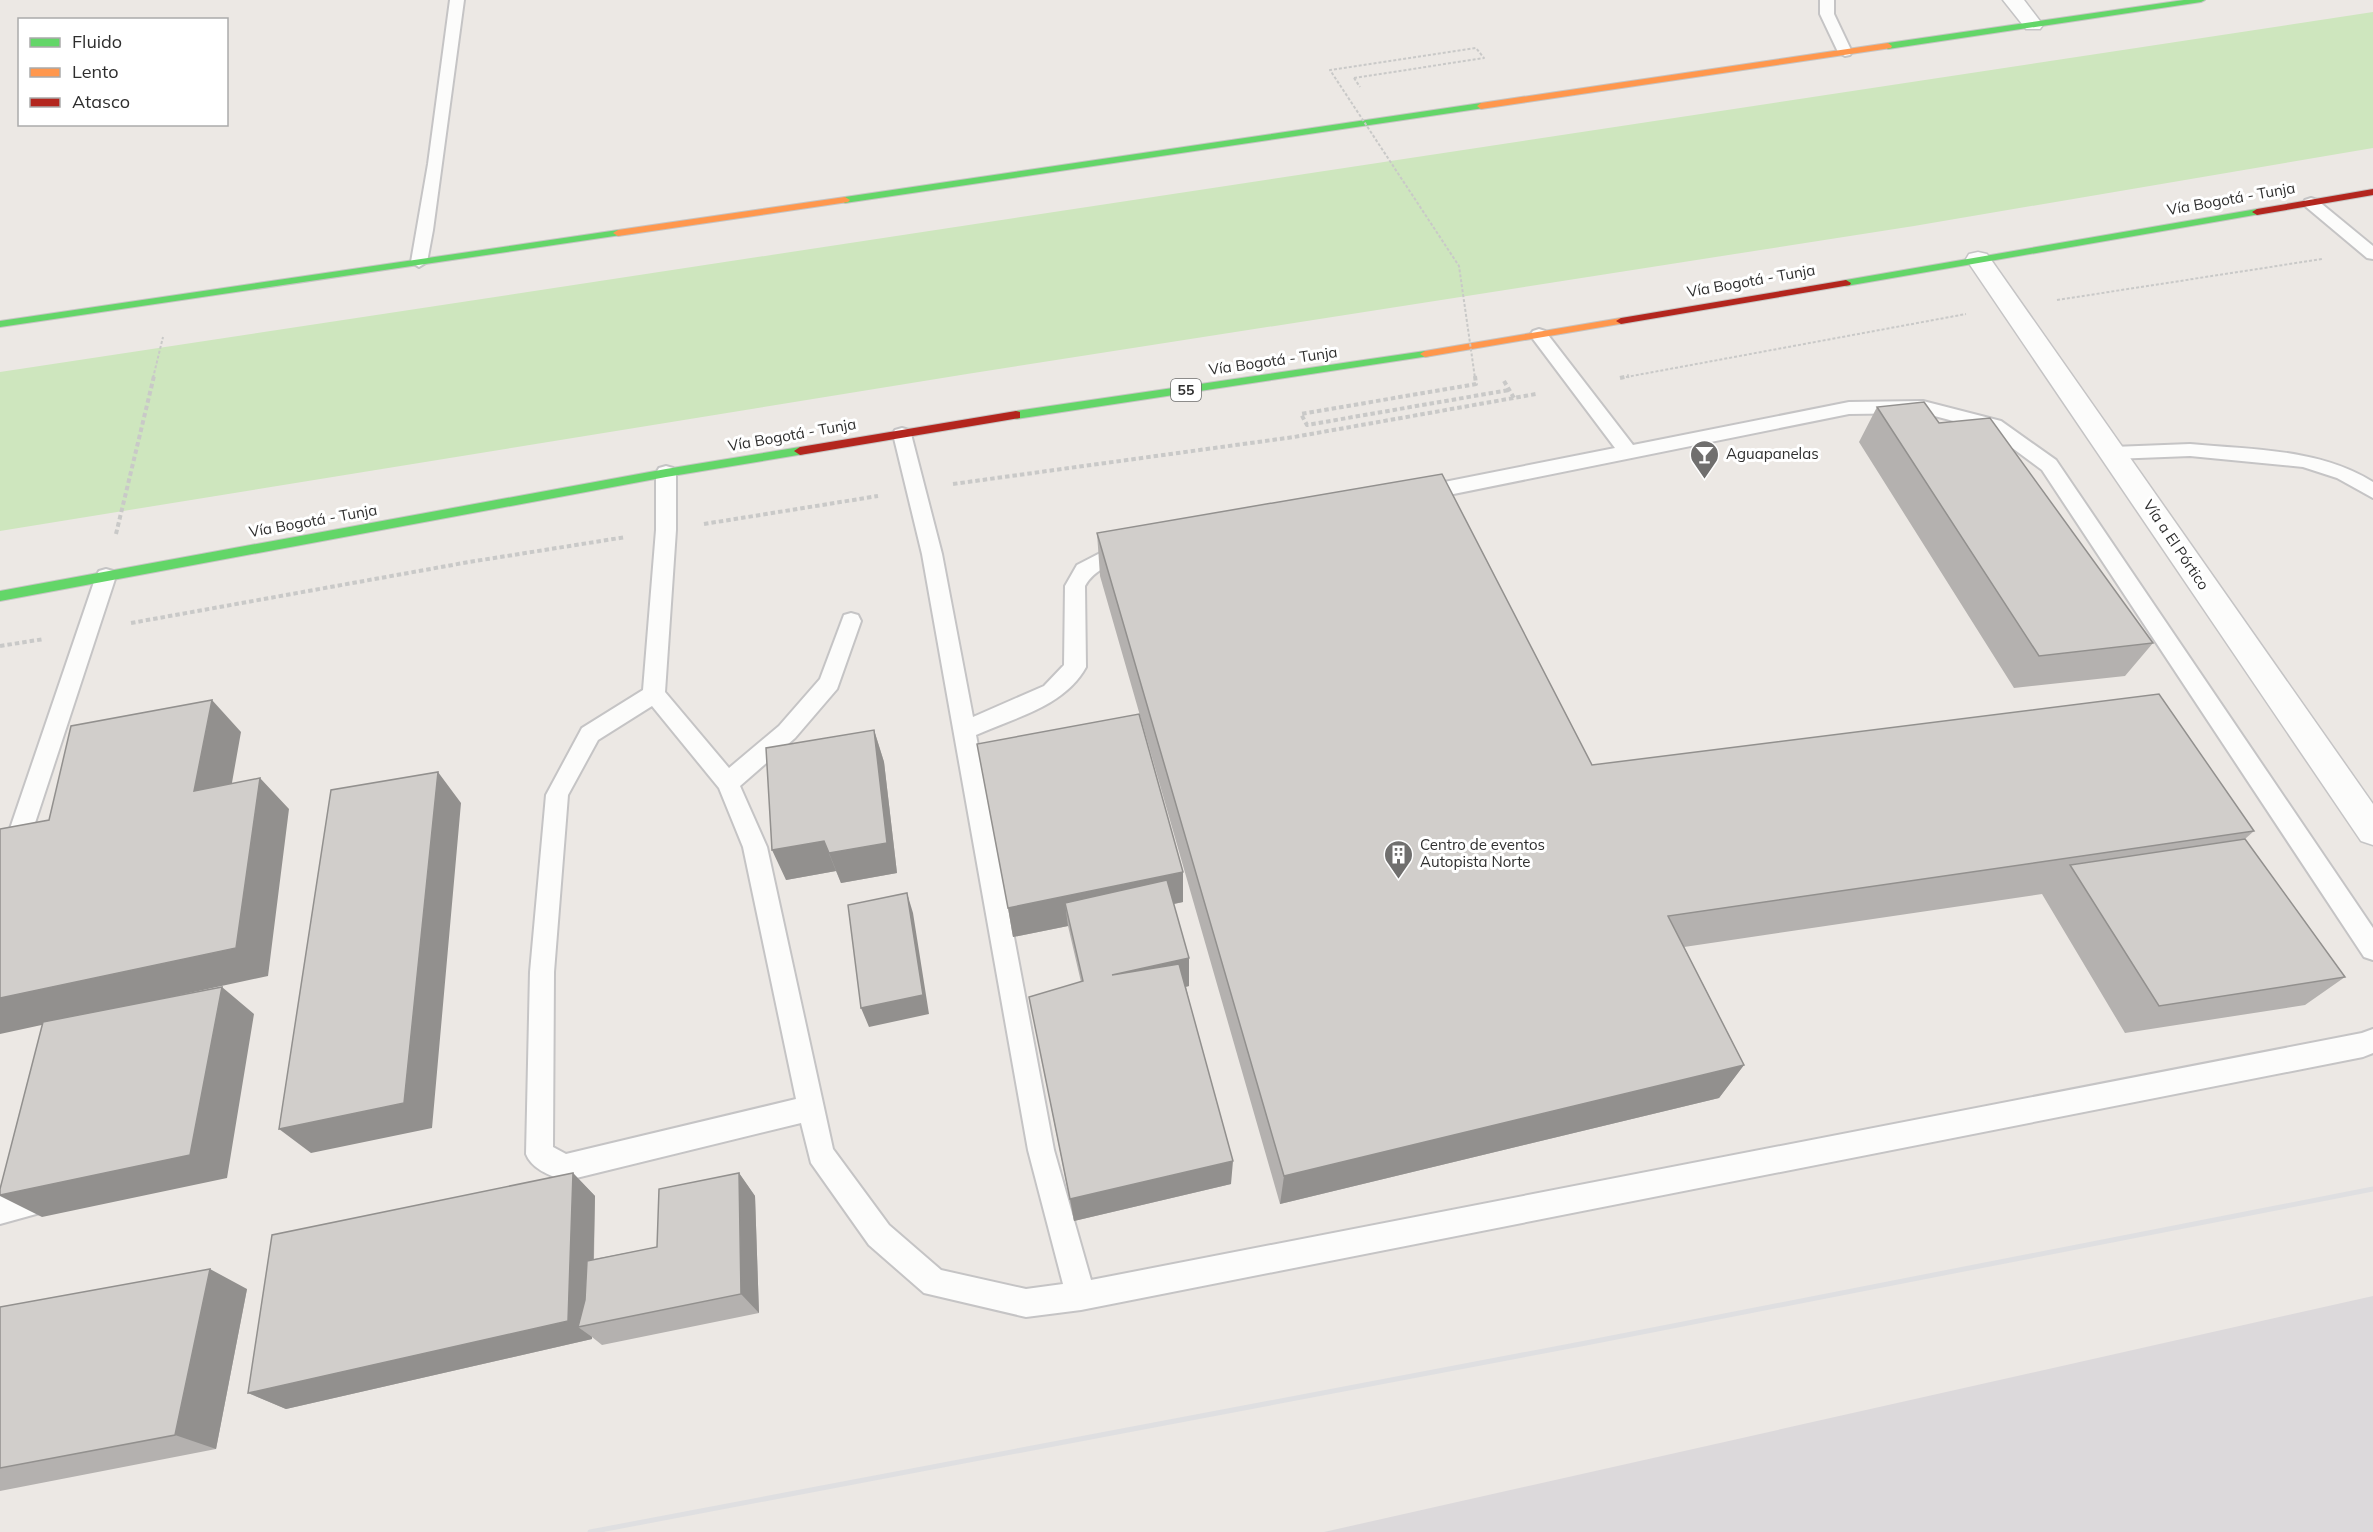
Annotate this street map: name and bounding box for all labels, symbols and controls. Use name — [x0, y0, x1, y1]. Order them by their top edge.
legend — [18, 18, 228, 126]
text: Fluido — [72, 30, 122, 53]
text: Lento — [72, 60, 119, 83]
text: Atasco — [72, 90, 130, 113]
street label: Vía Bogotá - Tunja — [2165, 178, 2296, 219]
street label: Vía Bogotá - Tunja — [1685, 260, 1816, 301]
street label: Vía Bogotá - Tunja — [1207, 342, 1338, 379]
road number: 55 — [1171, 379, 1201, 401]
street label: Vía Bogotá - Tunja — [726, 414, 857, 455]
bar icon: Aguapanelas — [1689, 438, 1721, 480]
place label: Aguapanelas — [1726, 444, 1819, 463]
street label: Vía a El Pórtico — [2139, 496, 2214, 593]
street label: Vía Bogotá - Tunja — [247, 500, 378, 541]
place label: Centro de eventos Autopista Norte — [1420, 835, 1545, 871]
building icon: Centro de eventos Autopista Norte — [1383, 838, 1415, 880]

